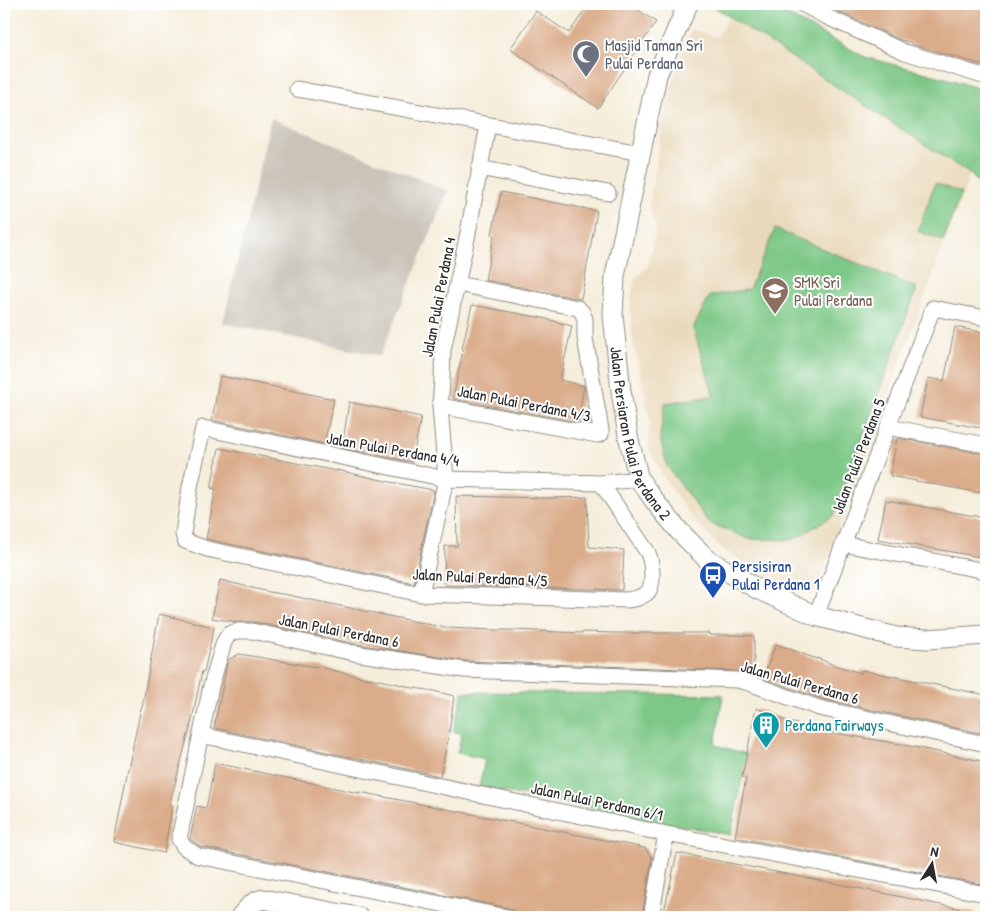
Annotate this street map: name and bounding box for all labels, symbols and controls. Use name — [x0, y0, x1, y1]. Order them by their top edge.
place label: Masjid Taman Sri Pulai Perdana — [605, 34, 703, 74]
mosque icon: Masjid Taman Sri Pulai Perdana — [571, 39, 601, 78]
street label: Jalan Pulai Perdana 4 — [416, 235, 460, 359]
place label: SMK Sri Pulai Perdana — [794, 271, 872, 311]
school or university icon: SMK Sri Pulai Perdana — [760, 276, 790, 315]
street label: Jalan Persiaran Pulai Perdana 2 — [605, 345, 677, 525]
street label: Jalan Pulai Perdana 4/3 — [455, 379, 593, 427]
street label: Jalan Pulai Perdana 5 — [826, 395, 890, 517]
street label: Jalan Pulai Perdana 4/4 — [325, 427, 461, 471]
place label: Persisiran Pulai Perdana 1 — [732, 555, 820, 595]
bus stop icon: Persisiran Pulai Perdana 1 — [698, 560, 728, 599]
street label: Jalan Pulai Perdana 4/5 — [412, 562, 548, 592]
street label: Jalan Pulai Perdana 6 — [277, 608, 401, 652]
street label: Jalan Pulai Perdana 6 — [738, 655, 862, 709]
building icon: Perdana Fairways — [751, 710, 781, 749]
place label: Perdana Fairways — [785, 714, 884, 736]
street label: Jalan Pulai Perdana 6/1 — [529, 776, 665, 826]
north arrow — [908, 838, 958, 888]
text: N — [929, 841, 941, 861]

